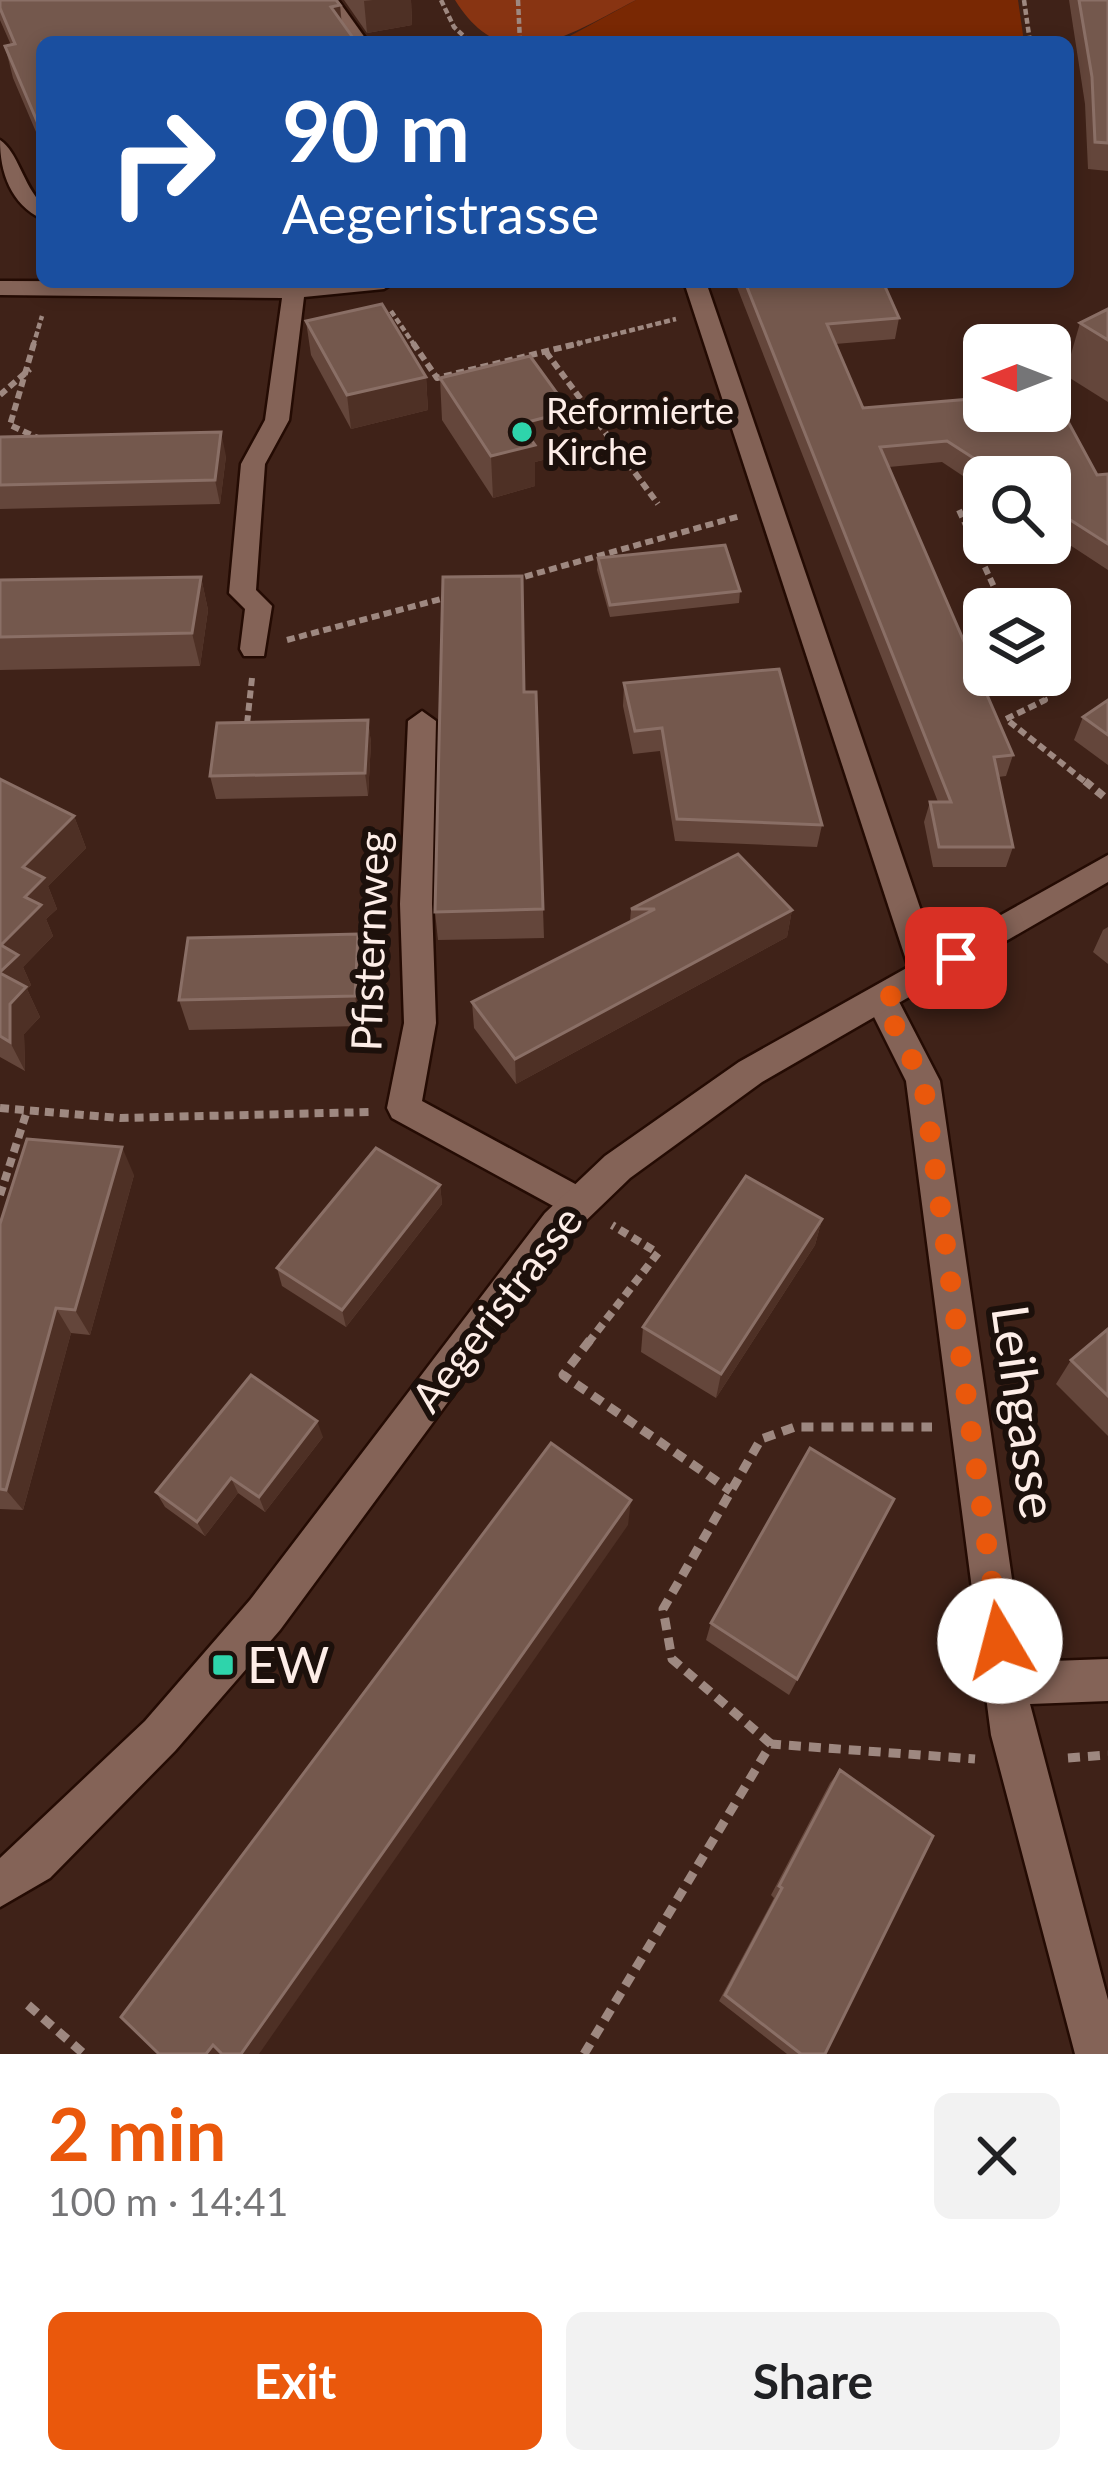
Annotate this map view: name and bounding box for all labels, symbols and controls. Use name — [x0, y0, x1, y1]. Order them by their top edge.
text: 90 m — [282, 79, 470, 180]
icon: right — [84, 84, 240, 240]
text: Aegeristrasse — [282, 181, 599, 246]
north arrow — [963, 324, 1071, 432]
map controls — [963, 324, 1071, 696]
place label: Reformierte Kirche — [546, 388, 734, 473]
marker: Reformierte Kirche — [509, 419, 535, 445]
button: search — [963, 456, 1071, 564]
button: layers — [963, 588, 1071, 696]
street label: Pfisternweg — [340, 830, 398, 1052]
pin — [905, 907, 1007, 1009]
icon: arrive — [923, 925, 989, 991]
street label: Aegeristrasse — [401, 1196, 592, 1421]
street label: Leihgasse — [980, 1301, 1071, 1522]
position arrow — [937, 1578, 1063, 1704]
place label: EW — [247, 1633, 329, 1694]
marker: EW — [210, 1652, 236, 1678]
text: 2 min — [48, 2090, 226, 2176]
button: close — [934, 2093, 1060, 2219]
text: 100 m · 14:41 — [48, 2178, 288, 2224]
button: Exit — [48, 2312, 542, 2450]
button: Share — [566, 2312, 1060, 2450]

